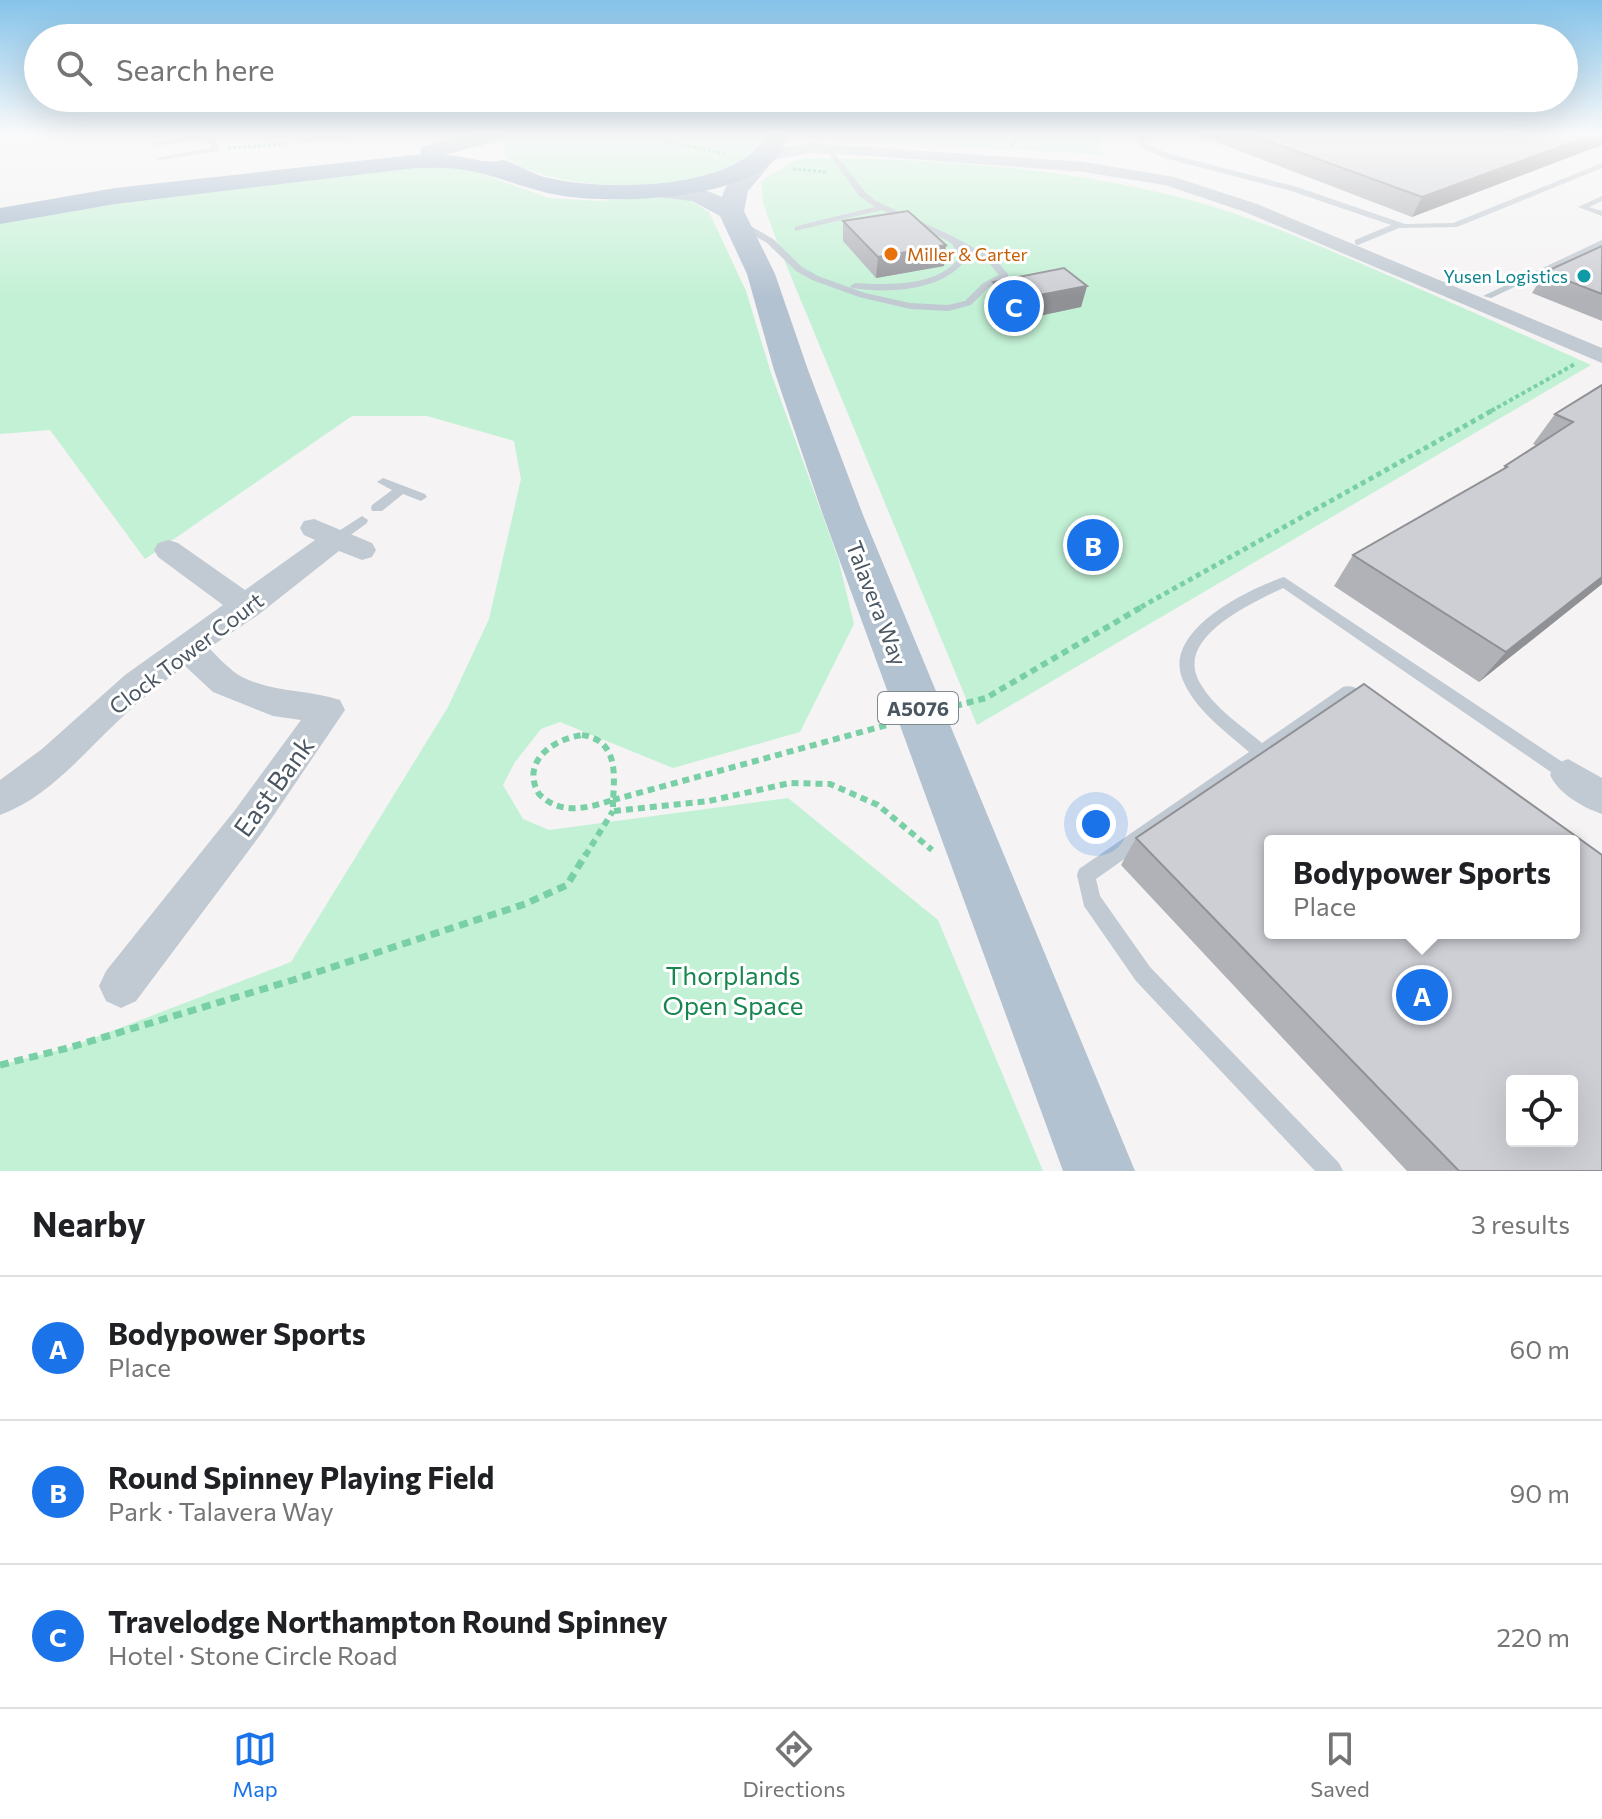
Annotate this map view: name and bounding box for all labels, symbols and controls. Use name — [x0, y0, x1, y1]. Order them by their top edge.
search box — [24, 24, 1578, 112]
icon: search — [52, 46, 96, 90]
text: Search here — [116, 50, 275, 87]
place label: Miller & Carter — [907, 243, 1028, 265]
marker: Miller & Carter — [882, 245, 900, 263]
place label: Yusen Logistics — [1443, 265, 1568, 287]
marker: Yusen Logistics — [1575, 267, 1593, 285]
pin: C — [988, 276, 1040, 336]
pin: B — [1067, 515, 1119, 575]
street label: Talavera Way — [841, 537, 913, 669]
street label: Clock Tower Court — [104, 586, 268, 720]
road number: A5076 — [878, 692, 958, 724]
street label: East Bank — [226, 730, 320, 842]
your location — [1076, 804, 1116, 844]
popup — [1264, 835, 1580, 939]
text: Bodypower Sports — [1293, 853, 1551, 890]
text: Place — [1293, 890, 1356, 921]
park label: Thorplands Open Space — [662, 959, 804, 1020]
pin: A — [1396, 965, 1448, 1025]
map controls — [1506, 1075, 1578, 1147]
button: locate — [1506, 1075, 1578, 1147]
text: Nearby — [32, 1202, 146, 1244]
text: 3 results — [1471, 1208, 1570, 1239]
text: Bodypower Sports — [108, 1314, 366, 1351]
text: A — [49, 1333, 67, 1364]
text: 60 m — [1510, 1333, 1570, 1364]
text: Place — [108, 1351, 171, 1382]
text: Round Spinney Playing Field — [108, 1458, 494, 1495]
text: B — [49, 1477, 67, 1508]
text: 90 m — [1510, 1477, 1570, 1508]
text: Park · Talavera Way — [108, 1495, 334, 1526]
text: Travelodge Northampton Round Spinney — [108, 1602, 668, 1639]
text: C — [49, 1621, 67, 1652]
text: 220 m — [1497, 1621, 1570, 1652]
text: Hotel · Stone Circle Road — [108, 1639, 398, 1670]
tab: Map — [232, 1727, 278, 1802]
tab: Directions — [742, 1727, 846, 1802]
tab: Saved — [1310, 1727, 1370, 1802]

